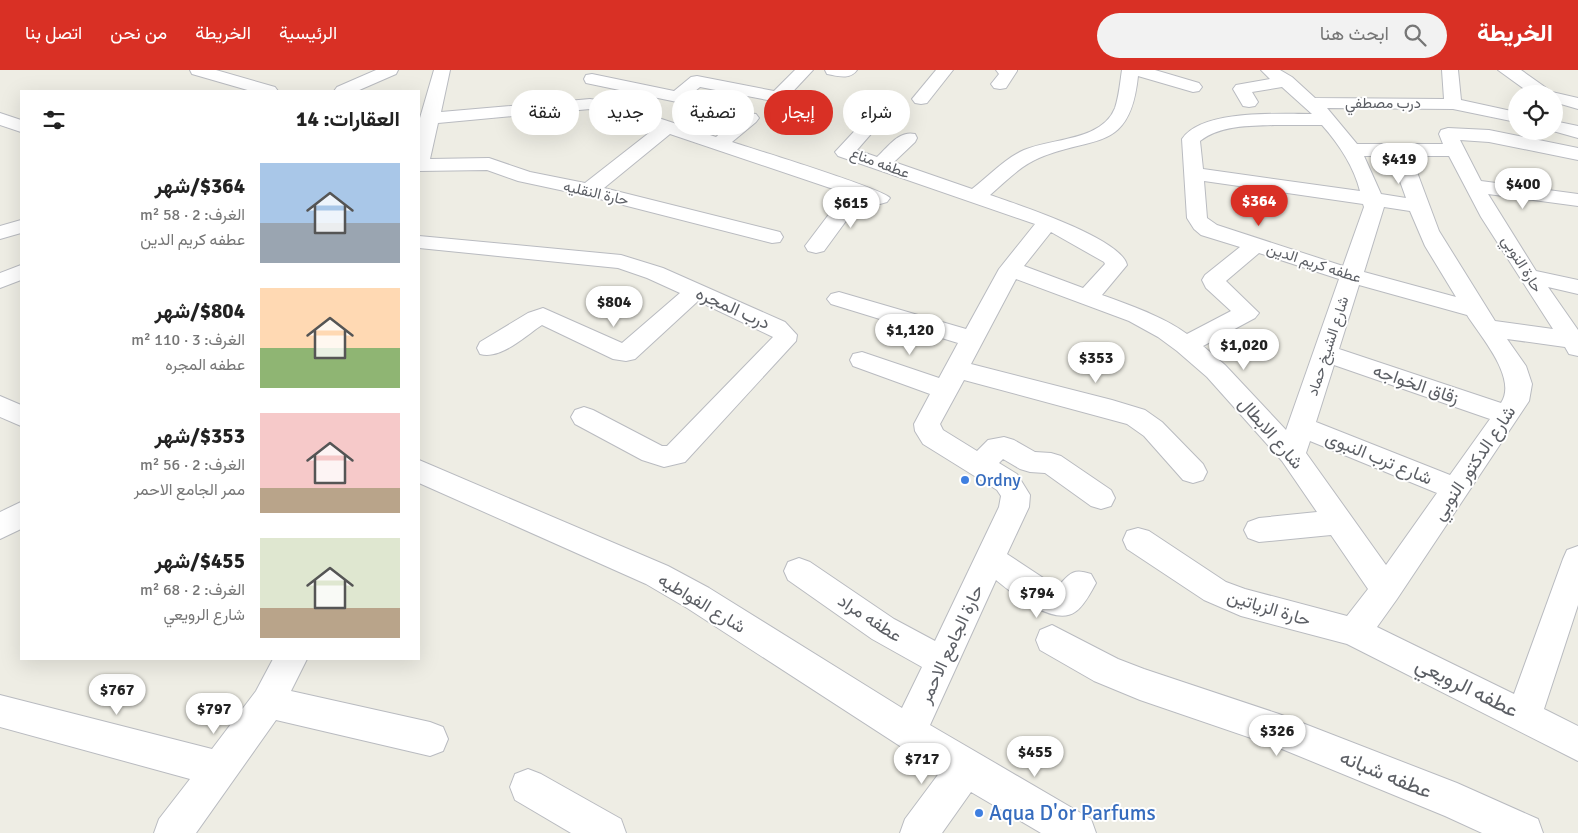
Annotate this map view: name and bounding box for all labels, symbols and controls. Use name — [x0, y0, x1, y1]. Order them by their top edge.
search box — [1097, 13, 1447, 58]
text: الخريطة — [1477, 18, 1553, 48]
icon: search — [1401, 21, 1429, 49]
text: اتصل بنا — [25, 22, 82, 44]
text: من نحن — [110, 22, 167, 44]
text: الخريطة — [195, 22, 251, 44]
text: الرئيسية — [279, 22, 337, 44]
text: ابحث هنا — [1320, 22, 1389, 46]
map controls — [1508, 85, 1563, 140]
button: locate — [1508, 85, 1563, 140]
chip: شقة — [511, 90, 579, 135]
chip: جديد — [589, 90, 662, 135]
chip: تصفية — [672, 90, 754, 135]
chip: إيجار — [764, 90, 833, 135]
chip: شراء — [843, 90, 910, 135]
street label: درب مصطفي — [1345, 94, 1421, 116]
icon: filters — [40, 106, 68, 134]
text: العقارات: 14 — [296, 106, 400, 132]
pin: $419 — [1369, 142, 1429, 185]
street label: عطفه مناع — [847, 144, 912, 184]
text: $419 — [1382, 149, 1416, 169]
pin: $400 — [1493, 168, 1553, 210]
text: $364/شهر — [155, 173, 245, 199]
text: $400 — [1506, 174, 1540, 194]
street label: حارة النقليه — [562, 177, 630, 209]
icon: home — [300, 183, 360, 243]
pin: $364 — [1229, 184, 1289, 227]
pin: $615 — [821, 186, 881, 229]
text: $364 — [1242, 191, 1276, 211]
text: $615 — [834, 193, 868, 213]
text: الغرف: 2 · 58 m² — [140, 205, 245, 225]
text: عطفه كريم الدين — [140, 230, 245, 250]
street label: حارة النوبي — [1494, 232, 1546, 298]
street label: عطفه كريم الدين — [1264, 239, 1364, 288]
street label: درب المجره — [692, 282, 774, 334]
pin: $804 — [584, 286, 644, 328]
text: $804 — [597, 292, 631, 312]
street label: شارع الشيخ حماد — [1303, 294, 1355, 399]
text: $804/شهر — [155, 298, 245, 324]
icon: home — [300, 308, 360, 368]
pin: $1,120 — [869, 314, 951, 356]
text: $1,120 — [886, 320, 934, 340]
pin: $1,020 — [1203, 328, 1285, 371]
text: الغرف: 3 · 110 m² — [131, 330, 245, 350]
text: $1,020 — [1220, 335, 1268, 355]
pin: $353 — [1066, 342, 1126, 384]
text: $353 — [1079, 348, 1113, 368]
text: عطفه المجره — [165, 355, 245, 375]
street label: زقاق الخواجه — [1370, 359, 1462, 409]
street label: شارع الابطال — [1233, 392, 1308, 474]
street label: شارع الدكتور النوبي — [1428, 401, 1524, 527]
text: $353/شهر — [155, 423, 245, 449]
street label: شارع ترب النبوى — [1322, 427, 1436, 490]
icon: home — [300, 433, 360, 493]
text: الغرف: 2 · 56 m² — [140, 455, 245, 475]
place label: Ordny — [975, 469, 1021, 491]
marker: Ordny — [959, 474, 971, 486]
text: ممر الجامع الاحمر — [134, 480, 245, 500]
text: $455/شهر — [155, 548, 245, 574]
icon: home — [300, 558, 360, 618]
street label: شارع الفواطيه — [654, 568, 750, 639]
pin: $794 — [1007, 576, 1067, 619]
text: الغرف: 2 · 68 m² — [140, 580, 245, 600]
street label: حارة الجامع الاحمر — [913, 581, 989, 708]
text: $794 — [1020, 583, 1054, 603]
street label: حارة الزياتين — [1225, 585, 1313, 631]
street label: عطفه مراد — [834, 589, 906, 647]
text: شارع الرويعي — [163, 605, 245, 625]
street label: عطفه الرويعي — [1410, 651, 1523, 727]
pin: $767 — [87, 674, 147, 716]
text: $767 — [100, 680, 134, 700]
pin: $797 — [184, 692, 244, 735]
text: $797 — [197, 699, 231, 719]
pin: $326 — [1247, 714, 1307, 757]
text: $326 — [1260, 721, 1294, 741]
pin: $455 — [1005, 736, 1065, 778]
pin: $717 — [892, 742, 952, 785]
text: $455 — [1018, 742, 1052, 762]
street label: عطفه شبانه — [1336, 744, 1436, 804]
text: $717 — [905, 749, 939, 769]
place label: Aqua D'or Parfums — [989, 800, 1156, 826]
marker: Aqua D'or Parfums — [973, 807, 985, 819]

